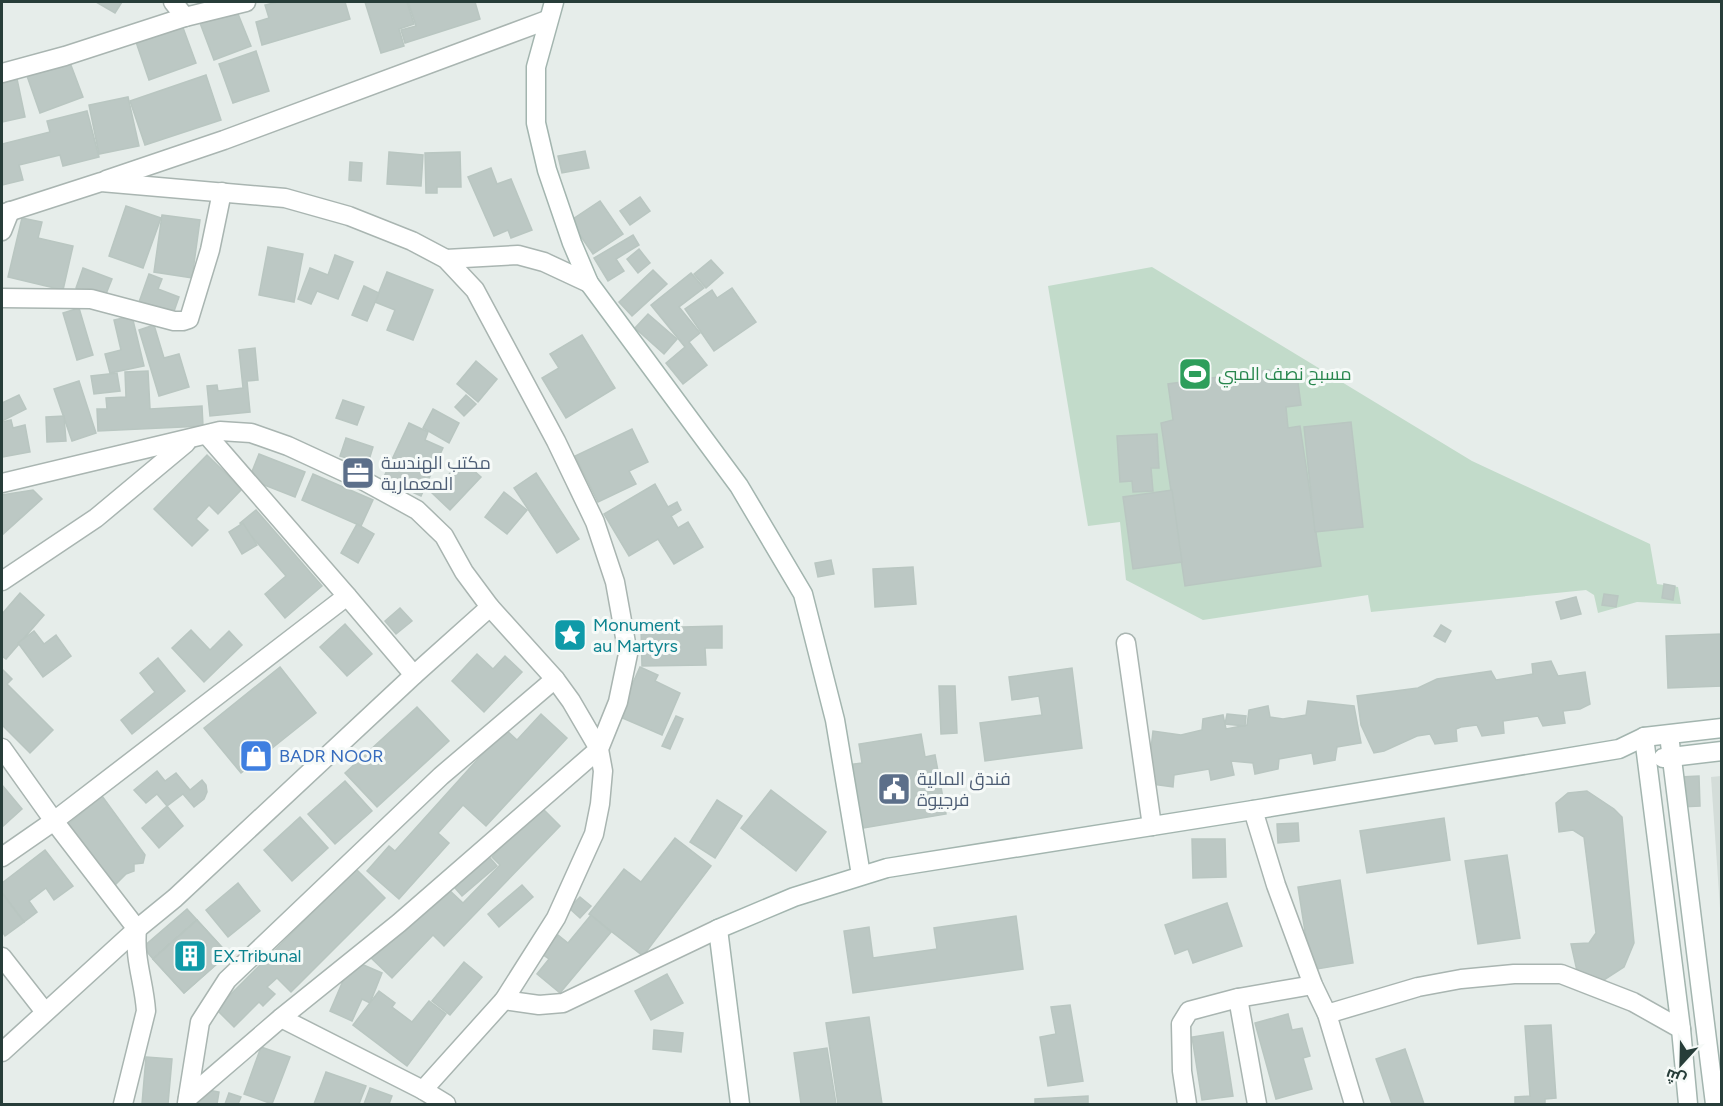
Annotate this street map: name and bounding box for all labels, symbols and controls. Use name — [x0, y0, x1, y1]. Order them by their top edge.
sports icon: مسبح نصف المبي — [1177, 356, 1213, 392]
place label: مسبح نصف المبي — [1218, 363, 1352, 388]
place label: مكتب الهندسة المعمارية — [381, 452, 491, 495]
office icon: مكتب الهندسة المعمارية — [340, 455, 376, 491]
place label: Monument au Martyrs — [593, 614, 681, 657]
place icon: Monument au Martyrs — [552, 617, 588, 653]
shop icon: BADR NOOR — [238, 738, 274, 774]
place label: BADR NOOR — [279, 745, 383, 767]
place label: فندق المالية فرجيوة — [917, 768, 1011, 811]
public building icon: فندق المالية فرجيوة — [876, 771, 912, 807]
building icon: EX.Tribunal — [172, 938, 208, 974]
place label: EX.Tribunal — [213, 945, 302, 967]
north arrow — [1651, 1034, 1711, 1094]
text: ش — [1662, 1065, 1689, 1090]

